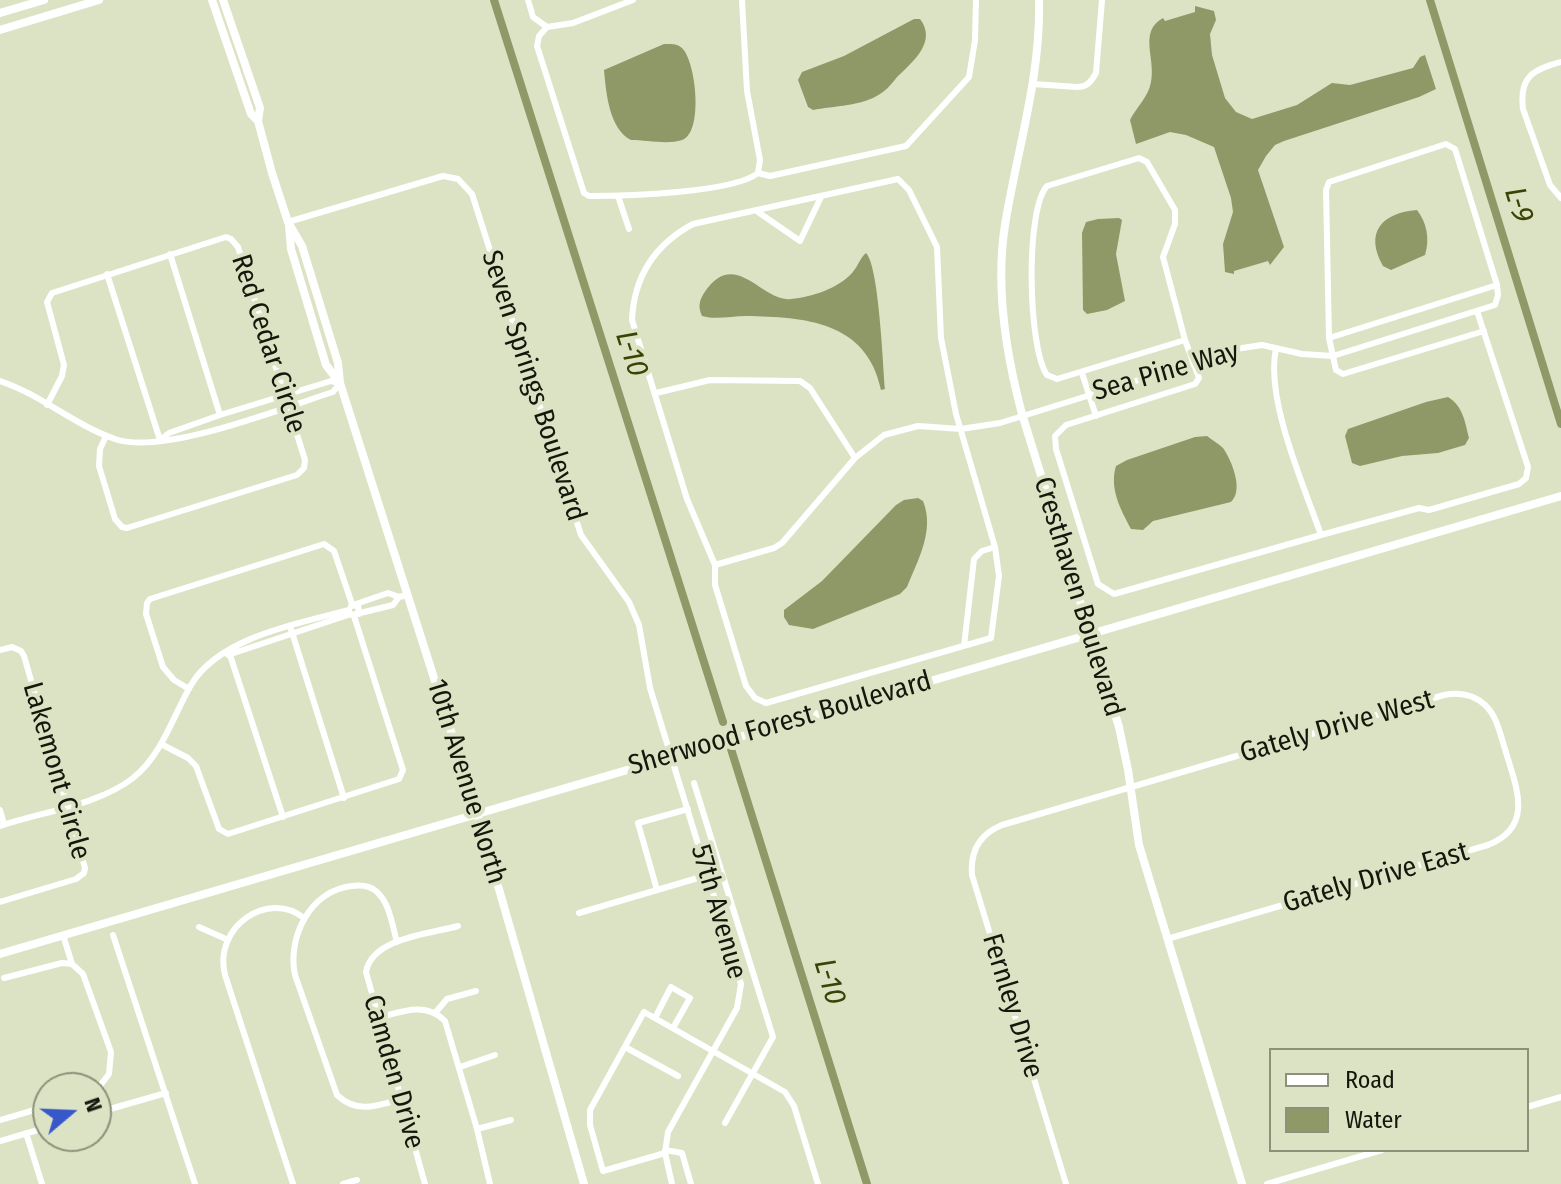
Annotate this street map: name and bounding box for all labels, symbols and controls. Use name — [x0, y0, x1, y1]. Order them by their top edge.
water label: L-9 — [1496, 183, 1540, 227]
street label: Seven Springs Boulevard — [473, 247, 593, 525]
street label: Red Cedar Circle — [223, 250, 313, 438]
water label: L-10 — [607, 326, 655, 382]
street label: Sea Pine Way — [1089, 335, 1243, 409]
street label: Cresthaven Boulevard — [1026, 473, 1130, 721]
street label: Sherwood Forest Boulevard — [625, 665, 935, 783]
street label: 10th Avenue North — [419, 676, 513, 888]
street label: Lakemont Circle — [15, 679, 97, 863]
street label: Gately Drive West — [1236, 683, 1438, 771]
street label: Gately Drive East — [1279, 835, 1473, 921]
street label: 57th Avenue — [683, 841, 753, 983]
street label: Fernley Drive — [974, 930, 1050, 1082]
water label: L-10 — [805, 955, 853, 1009]
street label: Camden Drive — [355, 991, 431, 1153]
legend — [1269, 1048, 1529, 1152]
text: Road — [1345, 1066, 1395, 1094]
north arrow — [32, 1072, 112, 1152]
text: N — [78, 1094, 108, 1115]
text: Water — [1345, 1106, 1402, 1134]

